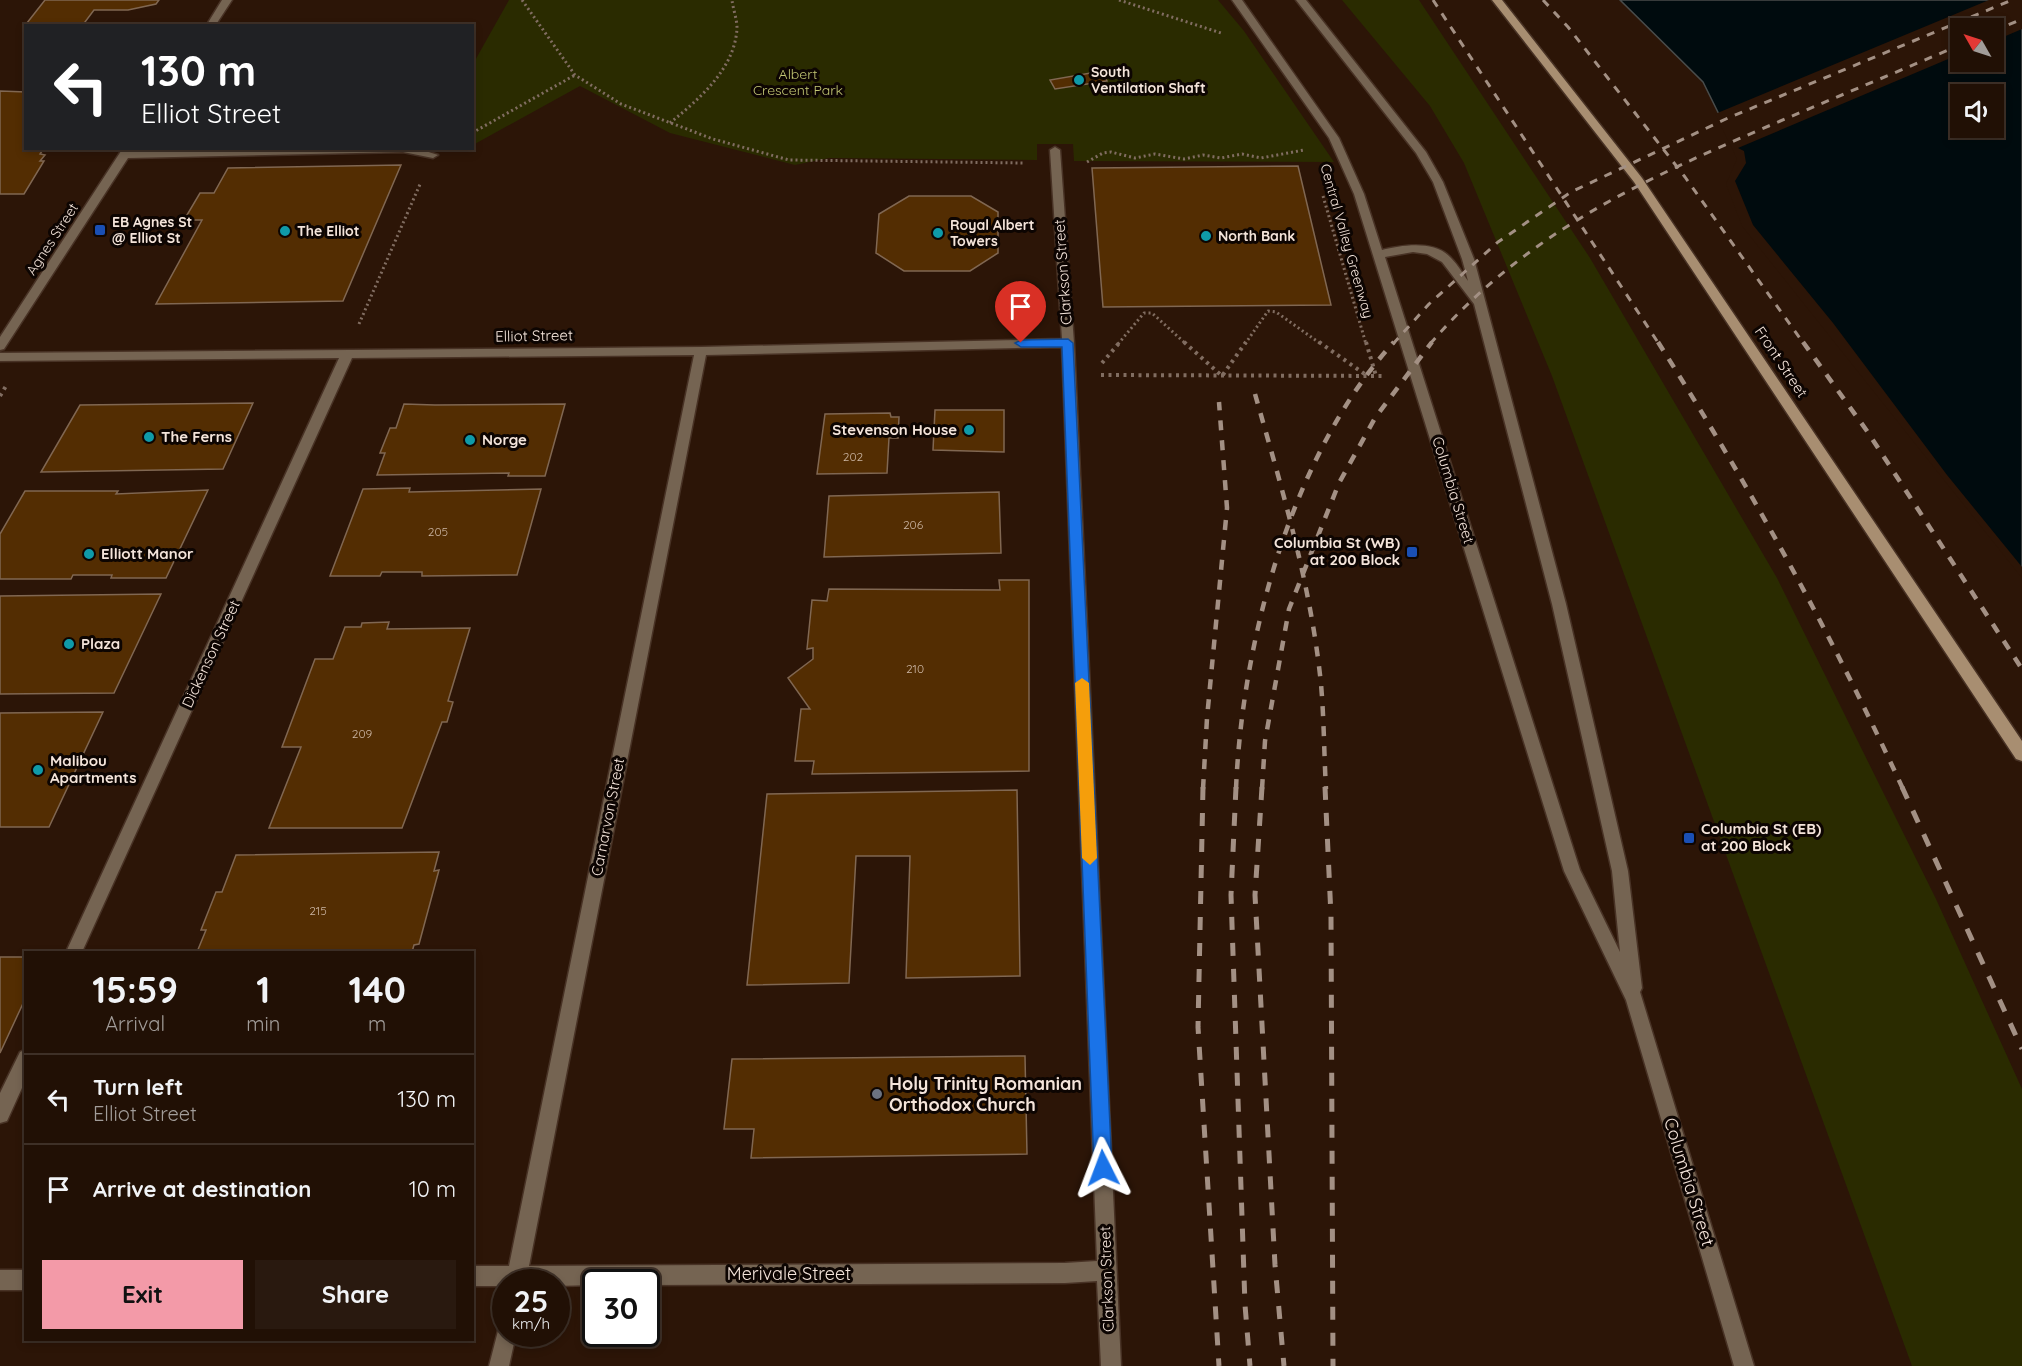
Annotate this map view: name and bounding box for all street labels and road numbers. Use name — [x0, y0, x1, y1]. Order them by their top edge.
street label: Central Valley Greenway — [1316, 162, 1378, 320]
street label: Agnes Street — [22, 199, 82, 278]
street label: Clarkson Street — [1049, 219, 1076, 326]
street label: Front Street — [1751, 323, 1812, 401]
street label: Elliot Street — [495, 325, 573, 346]
street label: Columbia Street — [1428, 434, 1479, 546]
street label: Dickenson Street — [177, 597, 244, 711]
street label: Carnarvon Street — [587, 756, 628, 877]
street label: Columbia Street — [1659, 1115, 1720, 1249]
street label: Clarkson Street — [1095, 1226, 1118, 1332]
street label: Merivale Street — [727, 1262, 851, 1285]

